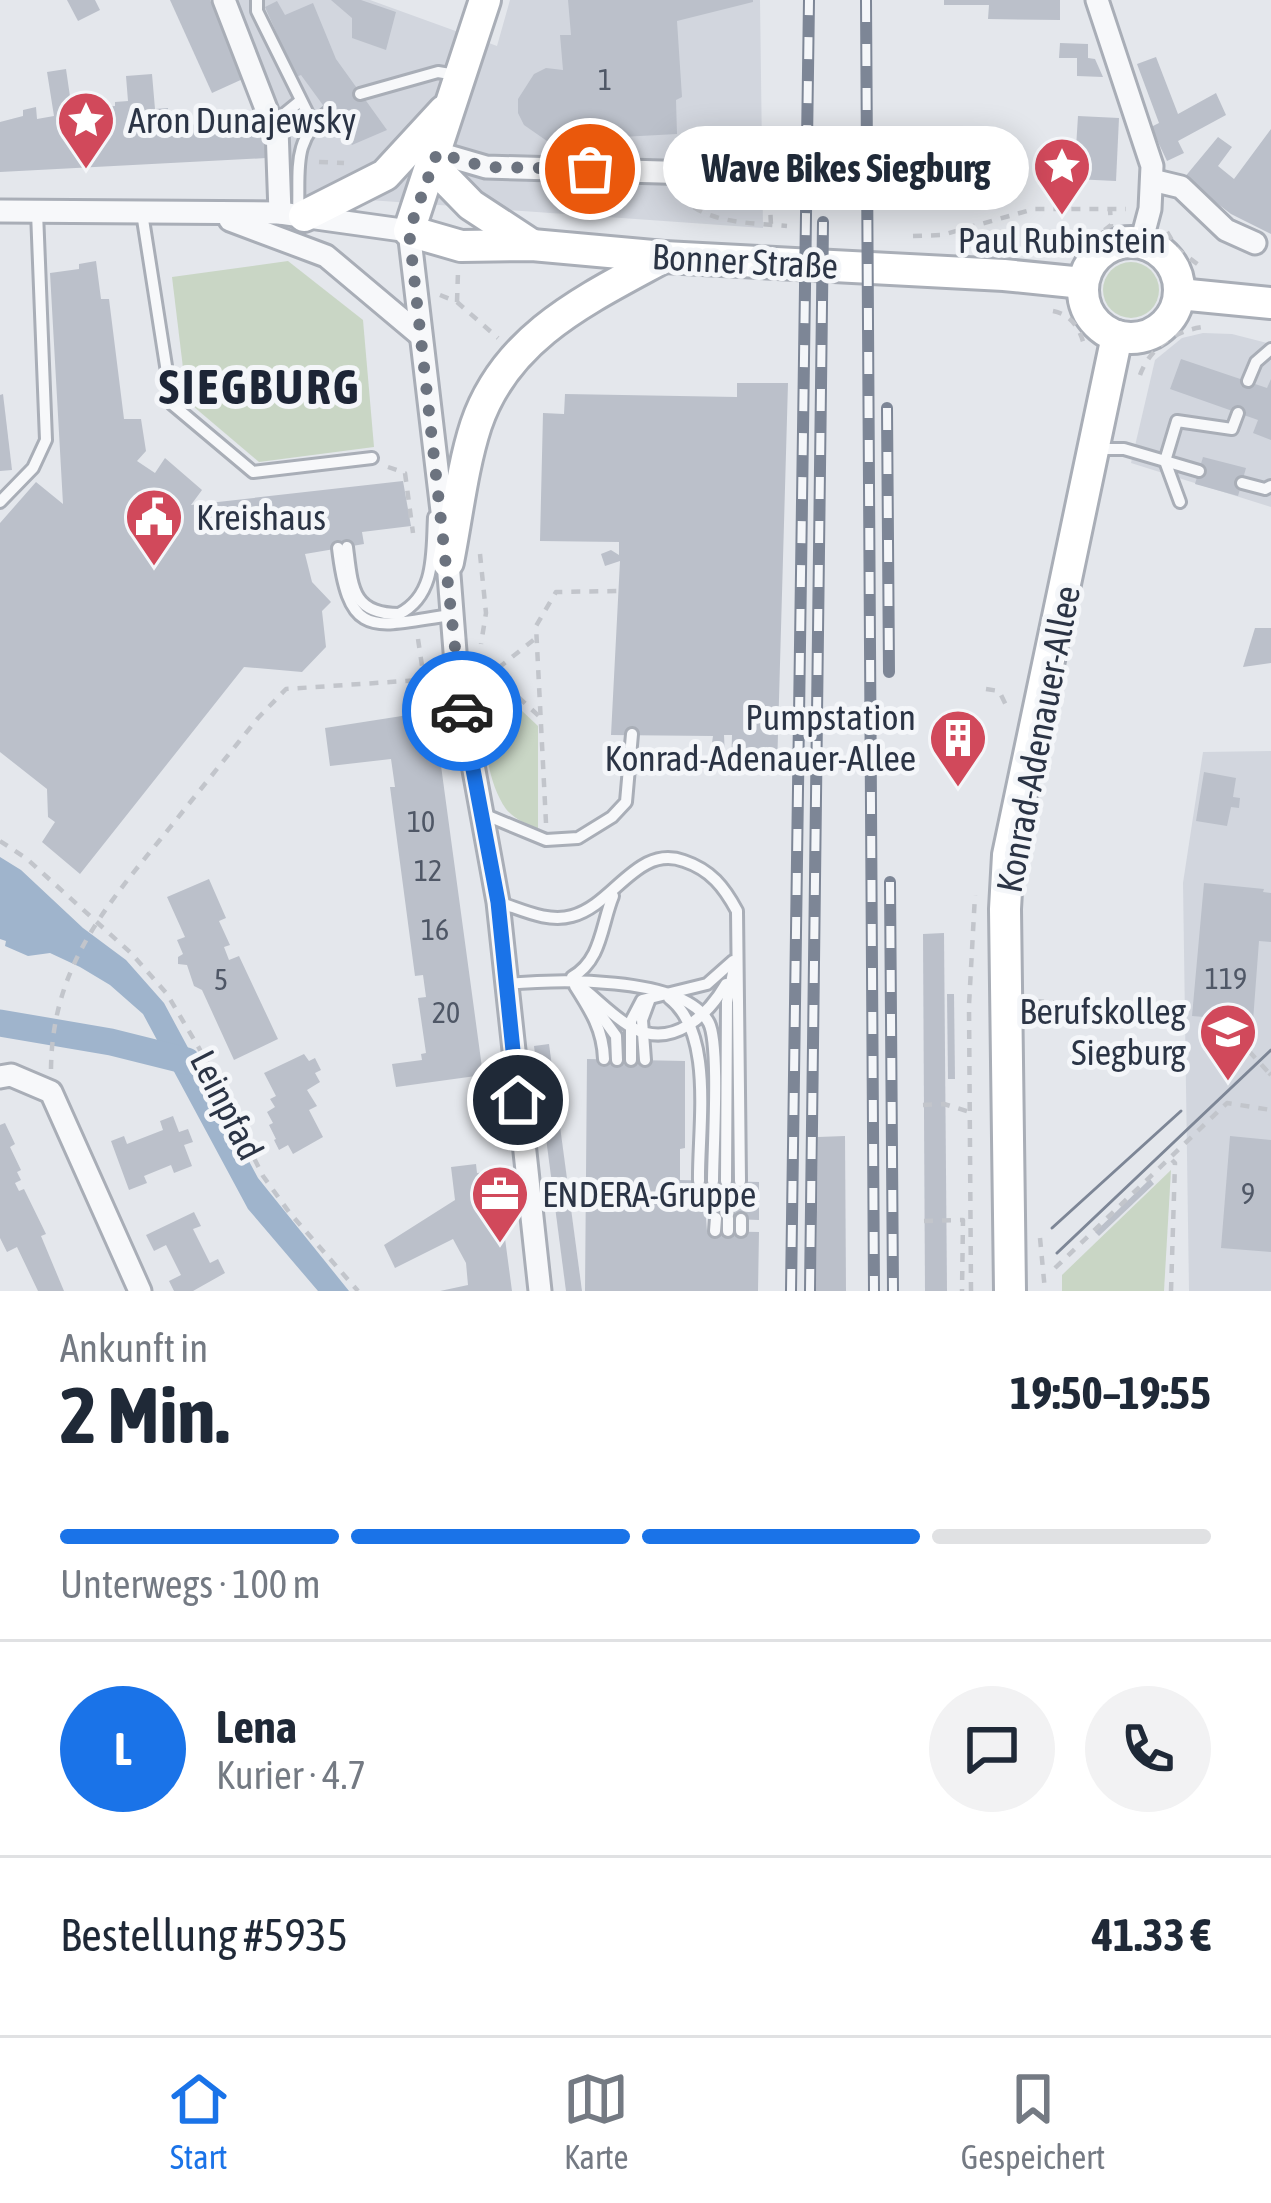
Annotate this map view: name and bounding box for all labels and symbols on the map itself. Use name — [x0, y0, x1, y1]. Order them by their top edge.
house number: 1 — [598, 62, 612, 96]
place icon: Aron Dunajewsky — [55, 89, 117, 171]
place label: Aron Dunajewsky — [128, 99, 356, 141]
pin — [539, 118, 641, 220]
callout: Wave Bikes Siegburg — [662, 127, 1028, 211]
place icon: Paul Rubinstein — [1031, 135, 1093, 217]
place label: Paul Rubinstein — [958, 219, 1166, 261]
street label: Bonner Straße — [651, 235, 839, 287]
district label: SIEGBURG — [159, 359, 361, 414]
public building icon: Kreishaus — [123, 486, 185, 568]
place label: Kreishaus — [196, 496, 326, 538]
street label: Konrad-Adenauer-Allee — [988, 582, 1088, 896]
courier — [402, 651, 522, 771]
place label: Pumpstation Konrad-Adenauer-Allee — [605, 696, 916, 779]
building icon: Pumpstation Konrad-Adenauer-Allee — [927, 707, 989, 789]
house number: 10 — [407, 804, 435, 838]
house number: 12 — [414, 853, 442, 887]
house number: 16 — [421, 912, 449, 946]
house number: 119 — [1205, 961, 1247, 995]
house number: 5 — [214, 962, 228, 996]
place label: Berufskolleg Siegburg — [1019, 990, 1187, 1073]
house number: 20 — [432, 995, 460, 1029]
school or university icon: Berufskolleg Siegburg — [1197, 1001, 1259, 1083]
street label: Leinpfad — [182, 1043, 272, 1167]
pin — [467, 1049, 569, 1151]
office icon: ENDERA-Gruppe — [469, 1163, 531, 1245]
place label: ENDERA-Gruppe — [542, 1173, 756, 1215]
house number: 9 — [1241, 1176, 1255, 1210]

